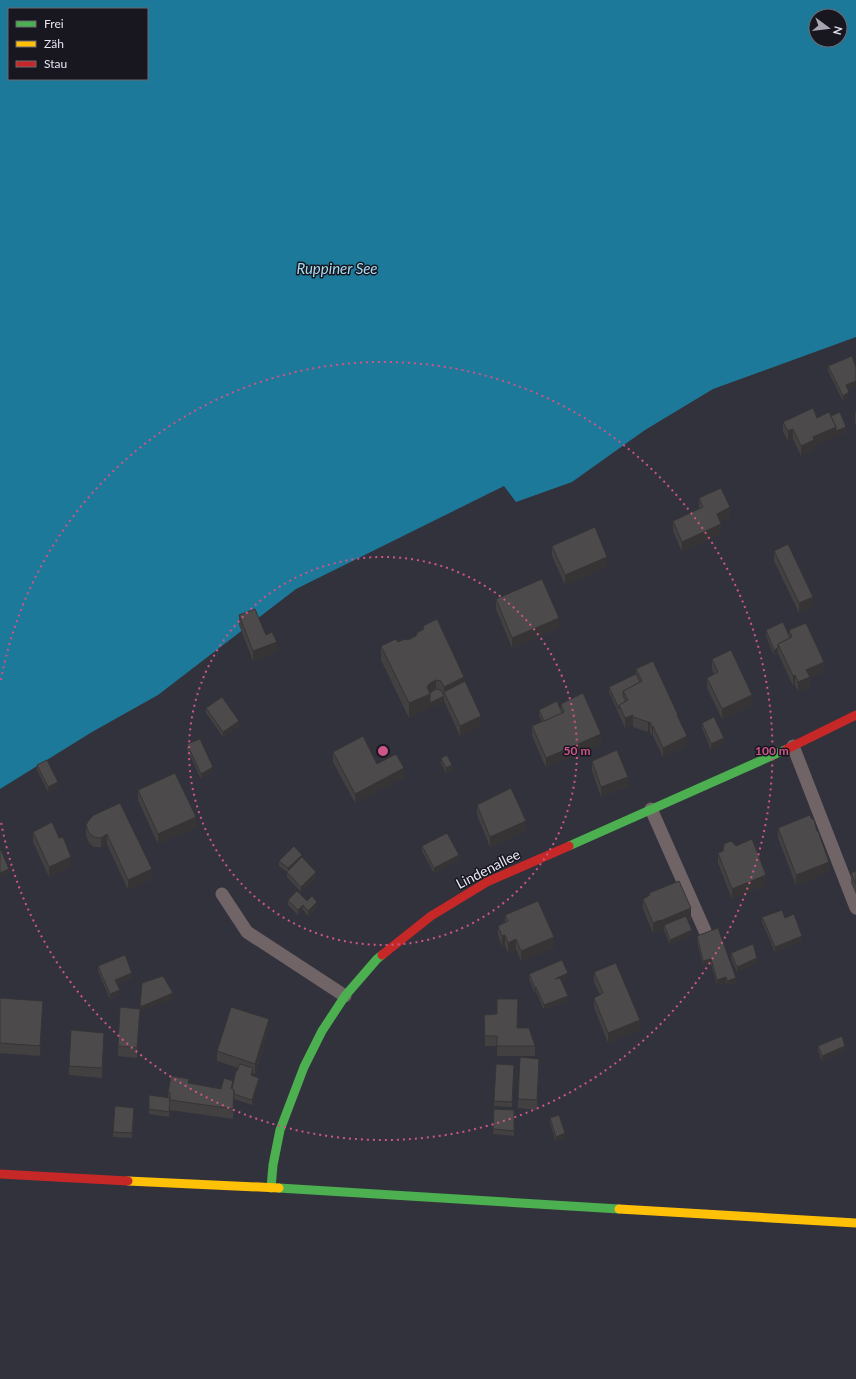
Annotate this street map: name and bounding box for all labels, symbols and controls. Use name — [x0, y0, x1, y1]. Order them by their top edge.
legend — [8, 8, 148, 80]
north arrow — [808, 8, 848, 48]
text: Frei — [44, 16, 64, 31]
text: N — [831, 25, 846, 36]
text: Zäh — [44, 36, 64, 51]
text: Stau — [44, 56, 67, 71]
water label: Ruppiner See — [296, 259, 378, 277]
text: 50 m — [564, 743, 590, 758]
text: 100 m — [755, 743, 789, 758]
centre of rings — [376, 744, 390, 758]
street label: Lindenallee — [453, 845, 523, 892]

